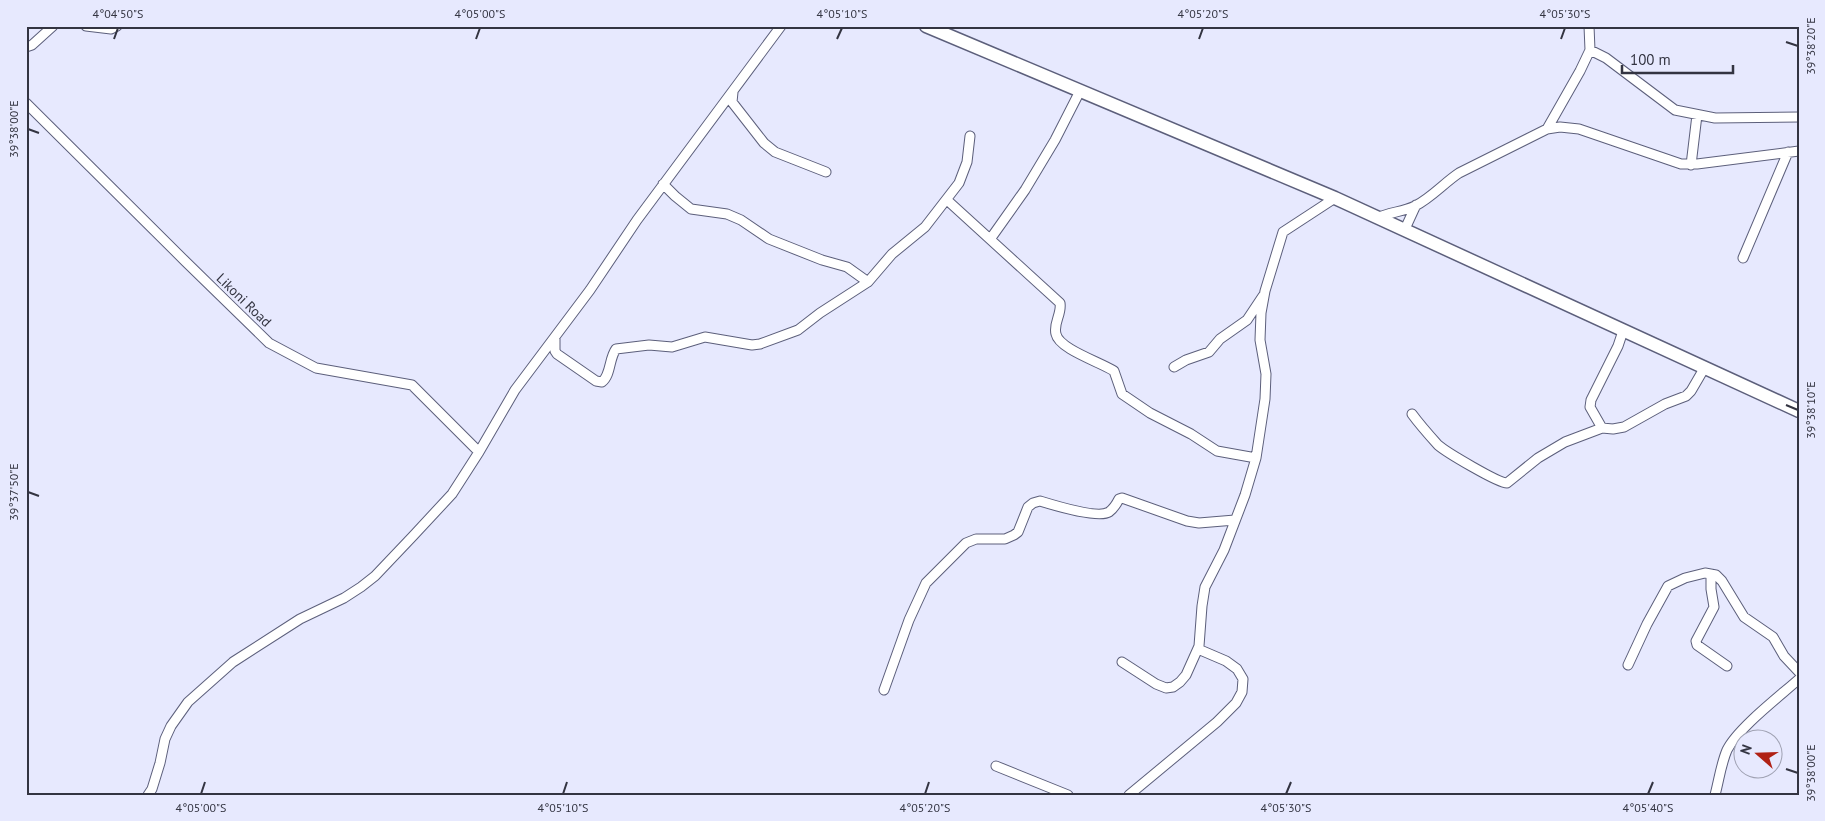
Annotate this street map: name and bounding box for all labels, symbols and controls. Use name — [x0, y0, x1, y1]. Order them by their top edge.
text: 4°04'50"S — [93, 6, 143, 21]
text: 4°05'00"S — [455, 6, 505, 21]
text: 4°05'10"S — [817, 6, 867, 21]
text: 4°05'20"S — [1178, 6, 1228, 21]
text: 4°05'30"S — [1540, 6, 1590, 21]
text: 39°38'20"E — [1803, 17, 1818, 75]
scale bar — [1622, 42, 1734, 74]
text: 100 m — [1630, 50, 1671, 69]
text: 39°38'00"E — [6, 100, 21, 158]
street label: Likoni Road — [213, 269, 275, 331]
text: 39°38'10"E — [1803, 381, 1818, 439]
text: 39°37'50"E — [6, 463, 21, 521]
north arrow — [1732, 728, 1782, 778]
text: N — [1736, 742, 1756, 757]
text: 39°38'00"E — [1803, 744, 1818, 802]
text: 4°05'00"S — [176, 800, 226, 815]
text: 4°05'10"S — [538, 800, 588, 815]
text: 4°05'20"S — [900, 800, 950, 815]
text: 4°05'30"S — [1261, 800, 1311, 815]
text: 4°05'40"S — [1623, 800, 1673, 815]

